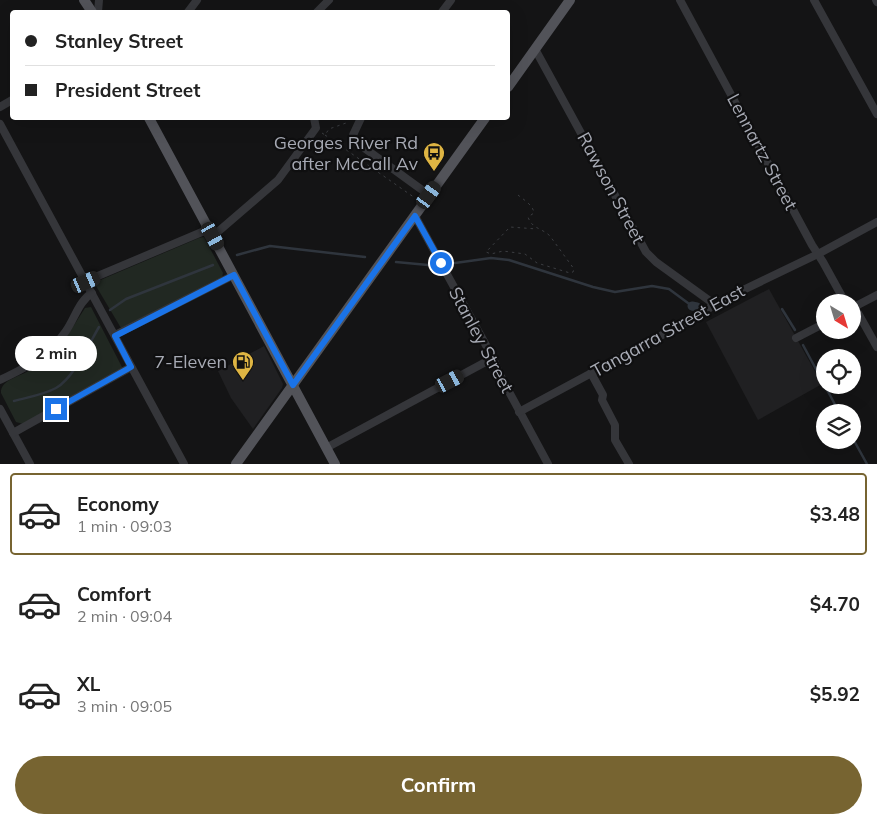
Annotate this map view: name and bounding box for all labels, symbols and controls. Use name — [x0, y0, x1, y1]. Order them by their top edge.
text: Stanley Street — [55, 29, 183, 53]
text: President Street — [55, 78, 200, 102]
street label: Lennartz Street — [722, 90, 803, 214]
street label: Rawson Street — [572, 128, 650, 247]
place label: Georges River Rd after McCall Av — [274, 131, 418, 175]
bus stop icon: Georges River Rd after McCall Av — [422, 141, 446, 172]
car — [414, 178, 443, 212]
car — [199, 219, 226, 253]
route start — [430, 252, 452, 274]
car — [69, 269, 102, 295]
street label: Tangarra Street East — [587, 279, 748, 382]
street label: Stanley Street — [444, 283, 519, 397]
north arrow — [816, 294, 861, 339]
map controls — [816, 294, 861, 449]
callout: 2 min — [15, 336, 97, 372]
text: 2 min — [35, 343, 77, 363]
button: locate — [816, 349, 861, 394]
place label: 7-Eleven — [154, 350, 227, 373]
fuel station icon: 7-Eleven — [231, 350, 255, 381]
car — [433, 367, 466, 395]
route end — [45, 398, 67, 420]
button: layers — [816, 404, 861, 449]
icon: car — [17, 492, 62, 537]
text: Economy — [77, 492, 159, 516]
text: $3.48 — [810, 502, 860, 526]
text: 1 min · 09:03 — [77, 516, 172, 536]
icon: car — [17, 582, 62, 627]
text: Comfort — [77, 582, 151, 606]
text: $4.70 — [810, 592, 860, 616]
text: 2 min · 09:04 — [77, 606, 172, 626]
icon: car — [17, 672, 62, 717]
text: XL — [77, 672, 100, 696]
text: $5.92 — [810, 682, 860, 706]
text: 3 min · 09:05 — [77, 696, 172, 716]
button: Confirm — [15, 756, 862, 814]

